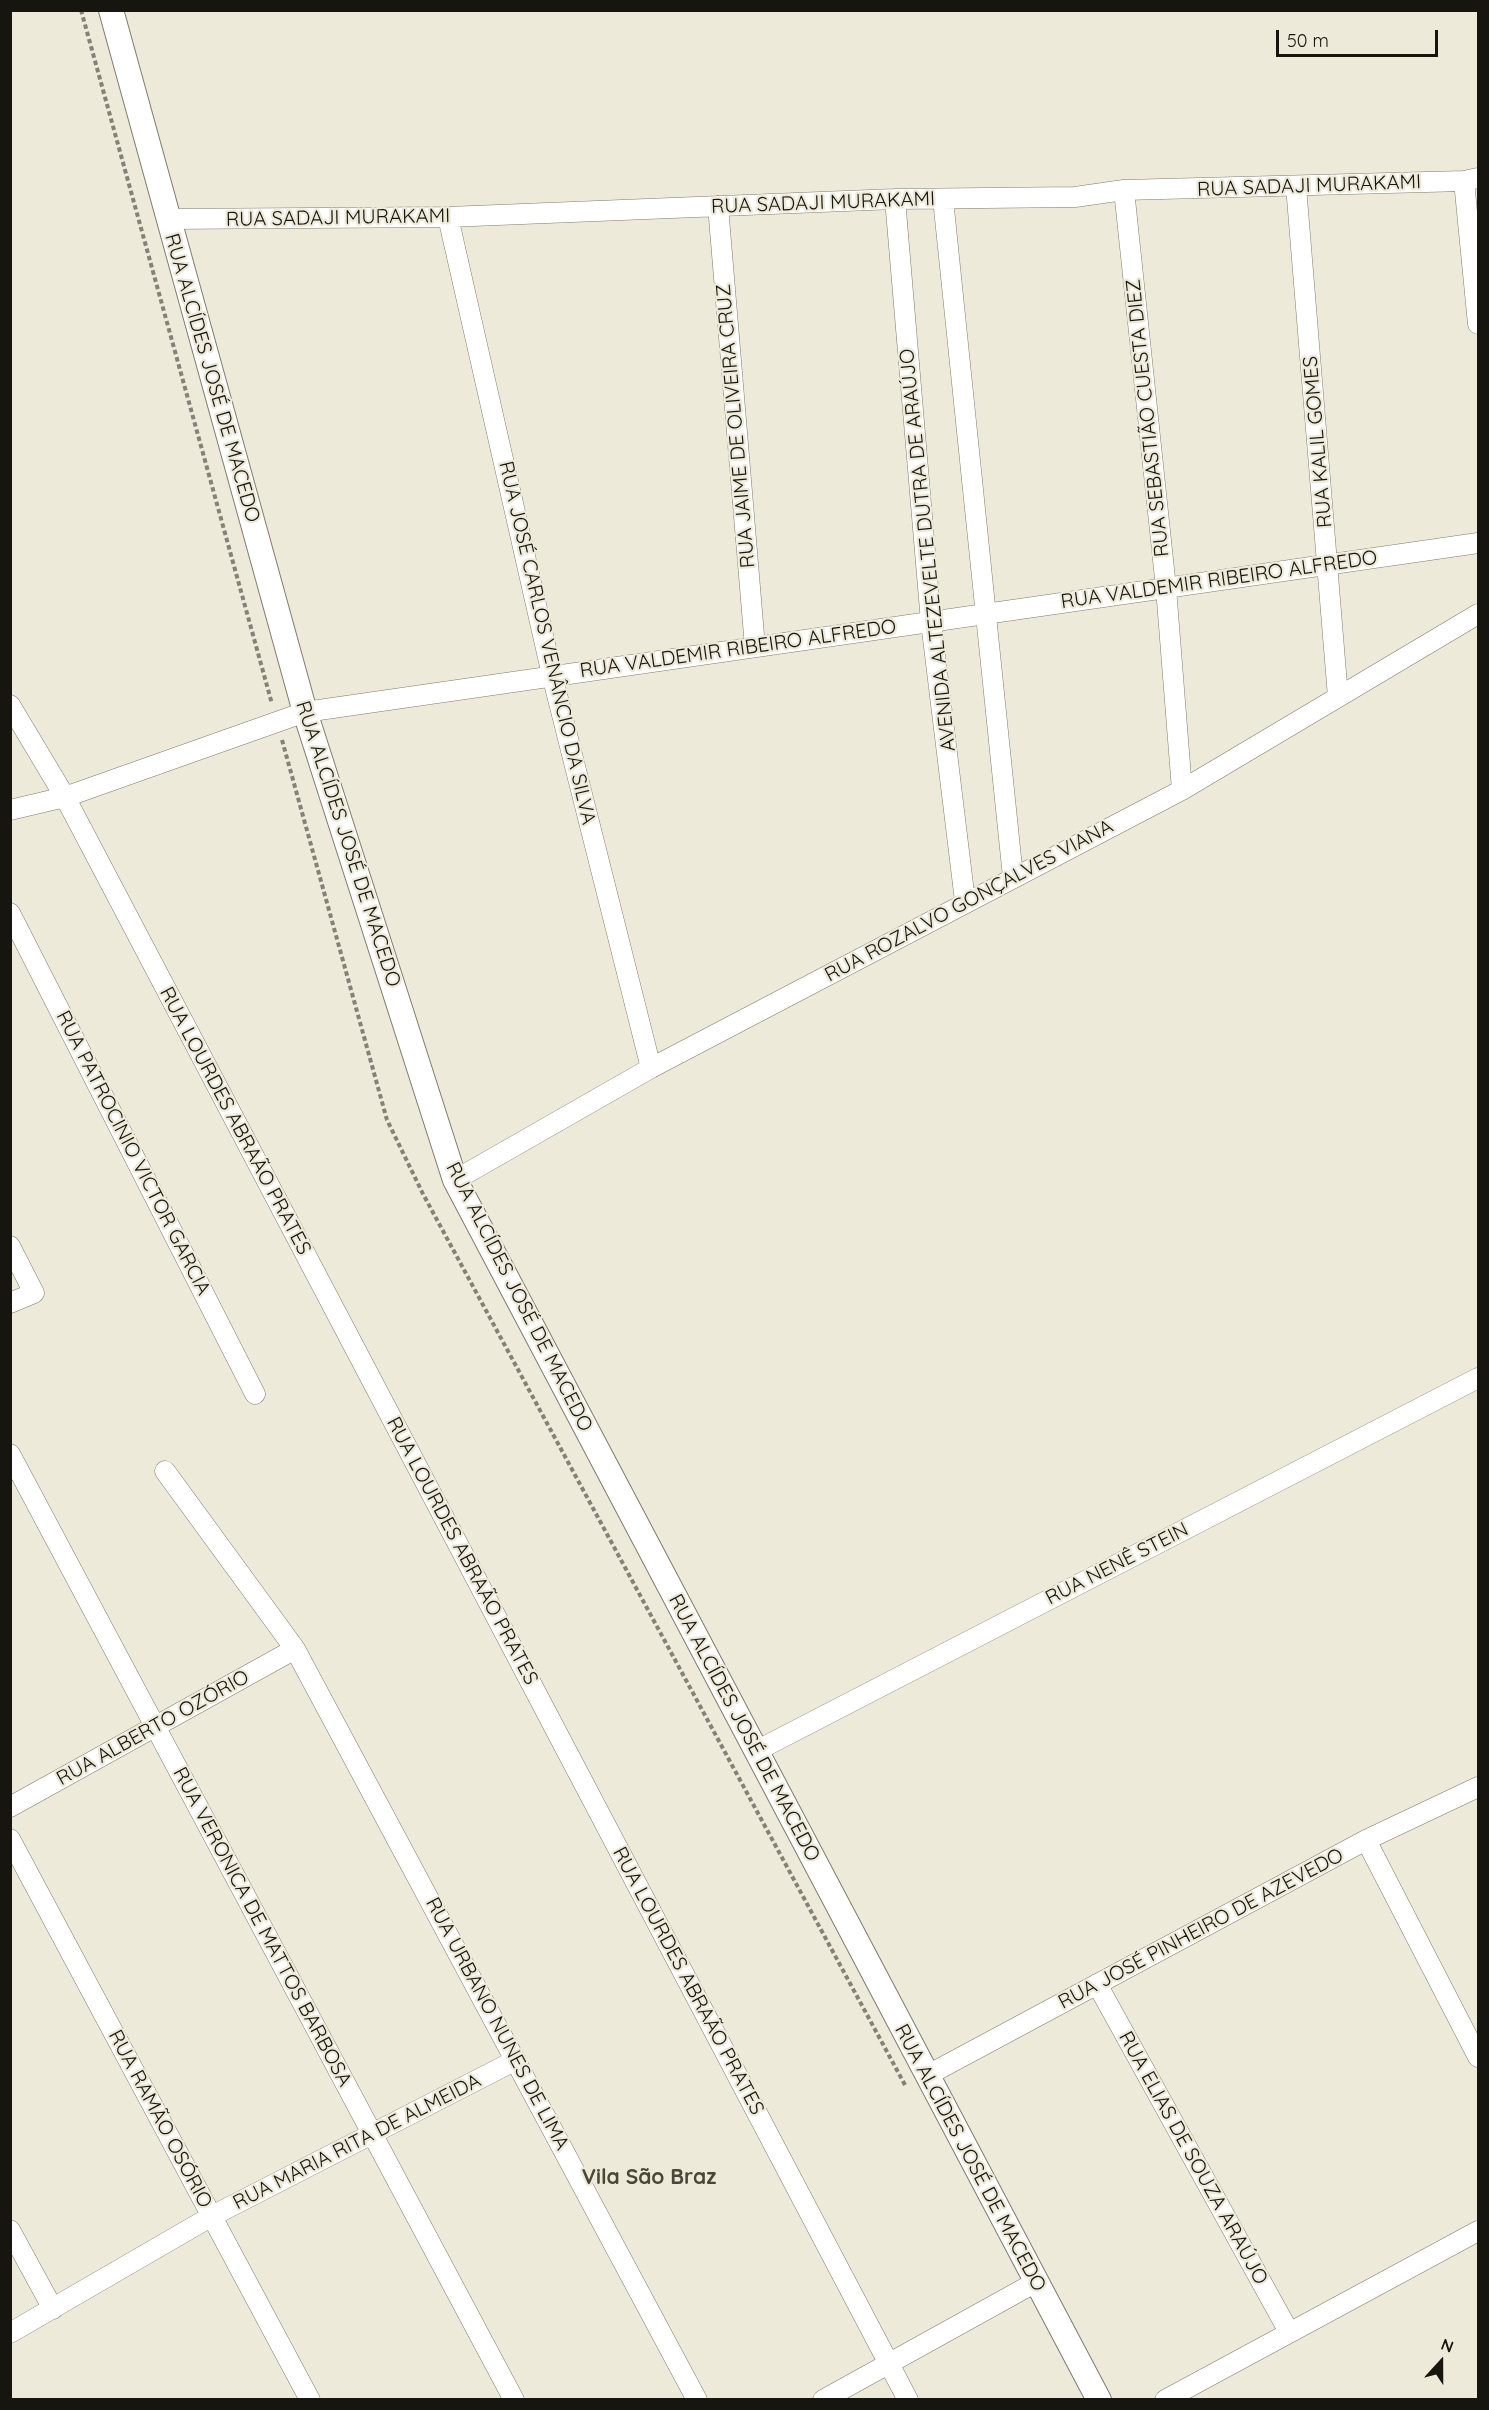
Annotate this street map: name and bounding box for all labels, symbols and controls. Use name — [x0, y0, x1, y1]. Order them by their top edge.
scale bar — [1279, 18, 1441, 56]
text: 50 m — [1287, 29, 1329, 52]
street label: RUA SADAJI MURAKAMI — [1197, 170, 1421, 202]
street label: RUA SADAJI MURAKAMI — [711, 187, 935, 219]
street label: RUA SADAJI MURAKAMI — [226, 204, 450, 232]
street label: RUA ALCÍDES JOSÉ DE MACEDO — [159, 231, 265, 525]
street label: RUA SEBASTIÃO CUESTA DIEZ — [1121, 278, 1175, 558]
street label: RUA JAIME DE OLIVEIRA CRUZ — [712, 283, 760, 569]
street label: AVENIDA ALTEZEVELTE DUTRA DE ARAÚJO — [895, 347, 961, 753]
street label: RUA KALIL GOMES — [1299, 355, 1337, 529]
street label: RUA JOSÉ CARLOS VENÂNCIO DA SILVA — [493, 459, 601, 827]
street label: RUA VALDEMIR RIBEIRO ALFREDO — [1059, 546, 1379, 614]
street label: RUA VALDEMIR RIBEIRO ALFREDO — [578, 615, 898, 683]
street label: RUA ALCÍDES JOSÉ DE MACEDO — [290, 698, 406, 990]
street label: RUA ROZALVO GONÇALVES VIANA — [821, 815, 1117, 987]
street label: RUA LOURDES ABRAÃO PRATES — [154, 983, 316, 1259]
street label: RUA PATROCINIO VICTOR GARCIA — [51, 1007, 215, 1299]
street label: RUA ALCÍDES JOSÉ DE MACEDO — [440, 1158, 598, 1436]
street label: RUA LOURDES ABRAÃO PRATES — [381, 1413, 543, 1689]
street label: RUA NENÊ STEIN — [1041, 1518, 1193, 1610]
street label: RUA ALCÍDES JOSÉ DE MACEDO — [663, 1590, 825, 1866]
street label: RUA ALBERTO OZÓRIO — [53, 1665, 253, 1791]
street label: RUA VERONICA DE MATTOS BARBOSA — [167, 1763, 357, 2091]
street label: RUA LOURDES ABRAÃO PRATES — [607, 1843, 769, 2119]
street label: RUA JOSÉ PINHEIRO DE AZEVEDO — [1054, 1843, 1348, 2015]
street label: RUA URBANO NUNES DE LIMA — [420, 1894, 574, 2154]
street label: RUA ALCÍDES JOSÉ DE MACEDO — [889, 2020, 1051, 2296]
street label: RUA RAMÃO OSÓRIO — [103, 2026, 217, 2212]
street label: RUA ELIAS DE SOUZA ARAÚJO — [1113, 2027, 1273, 2289]
street label: RUA MARIA RITA DE ALMEIDA — [229, 2069, 485, 2215]
district label: Vila São Braz — [582, 2165, 716, 2191]
north arrow — [1411, 2332, 1471, 2392]
text: N — [1438, 2334, 1457, 2357]

